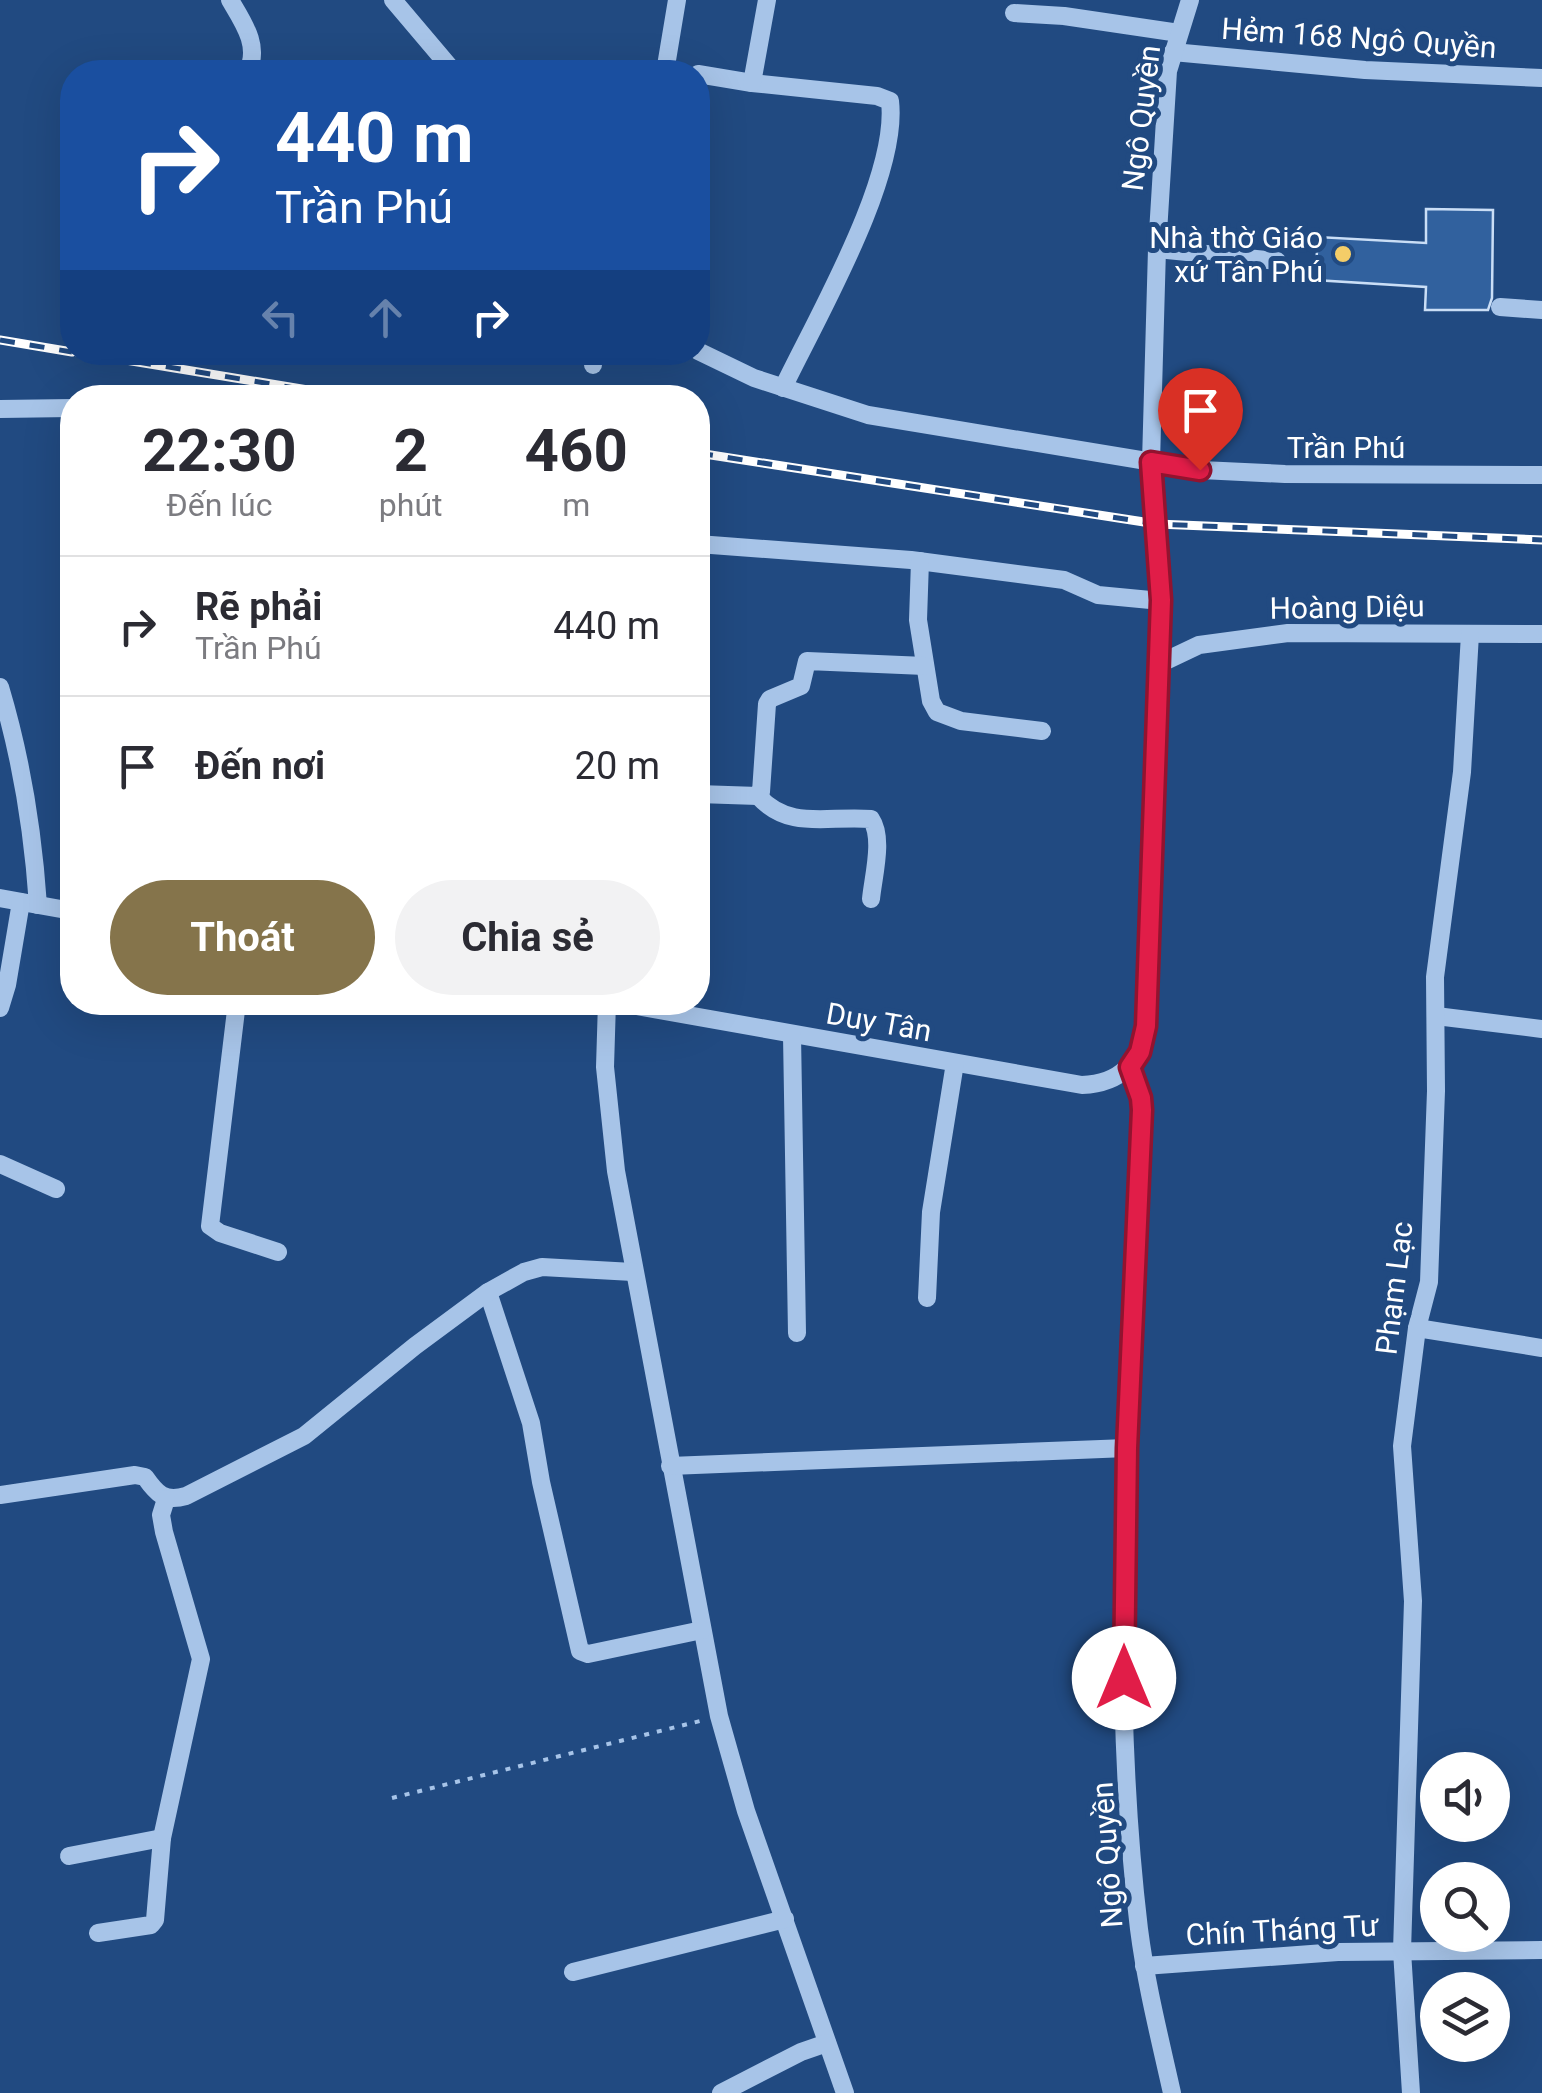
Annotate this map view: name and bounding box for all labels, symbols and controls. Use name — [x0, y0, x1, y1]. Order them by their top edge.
street label: Hẻm 168 Ngô Quyền — [1220, 11, 1498, 65]
street label: Ngô Quyền — [1115, 43, 1167, 193]
text: 440 m — [275, 97, 474, 179]
icon: right — [110, 100, 240, 230]
text: Trần Phú — [275, 181, 453, 234]
place label: Nhà thờ Giáo xứ Tân Phú — [1149, 220, 1323, 289]
marker: Nhà thờ Giáo xứ Tân Phú — [1332, 243, 1354, 265]
icon: left — [253, 290, 308, 345]
icon: ahead — [358, 290, 413, 345]
icon: right — [463, 290, 518, 345]
pin — [1158, 368, 1243, 471]
icon: arrive — [1173, 383, 1228, 438]
text: 22:30 — [142, 415, 297, 486]
text: 2 — [393, 415, 428, 486]
text: 460 — [525, 415, 628, 486]
street label: Trần Phú — [1287, 430, 1405, 465]
text: Đến lúc — [166, 486, 273, 524]
text: phút — [379, 486, 443, 524]
text: m — [562, 486, 590, 524]
text: Rẽ phải — [195, 585, 322, 629]
street label: Hoàng Diệu — [1269, 588, 1425, 626]
icon: right — [110, 599, 165, 654]
text: 440 m — [553, 604, 660, 648]
text: Trần Phú — [195, 629, 322, 667]
icon: arrive — [110, 739, 165, 794]
text: Đến nơi — [195, 744, 325, 788]
text: 20 m — [575, 744, 660, 788]
button: Thoát — [110, 880, 375, 995]
button: Chia sẻ — [395, 880, 660, 995]
street label: Duy Tân — [824, 996, 934, 1048]
street label: Phạm Lạc — [1368, 1220, 1420, 1356]
position arrow — [1072, 1626, 1176, 1730]
map controls — [1420, 1752, 1510, 2062]
button: sound — [1420, 1752, 1510, 1842]
street label: Ngô Quyền — [1084, 1781, 1130, 1929]
button: search — [1420, 1862, 1510, 1952]
street label: Chín Tháng Tư — [1185, 1907, 1380, 1953]
button: layers — [1420, 1972, 1510, 2062]

